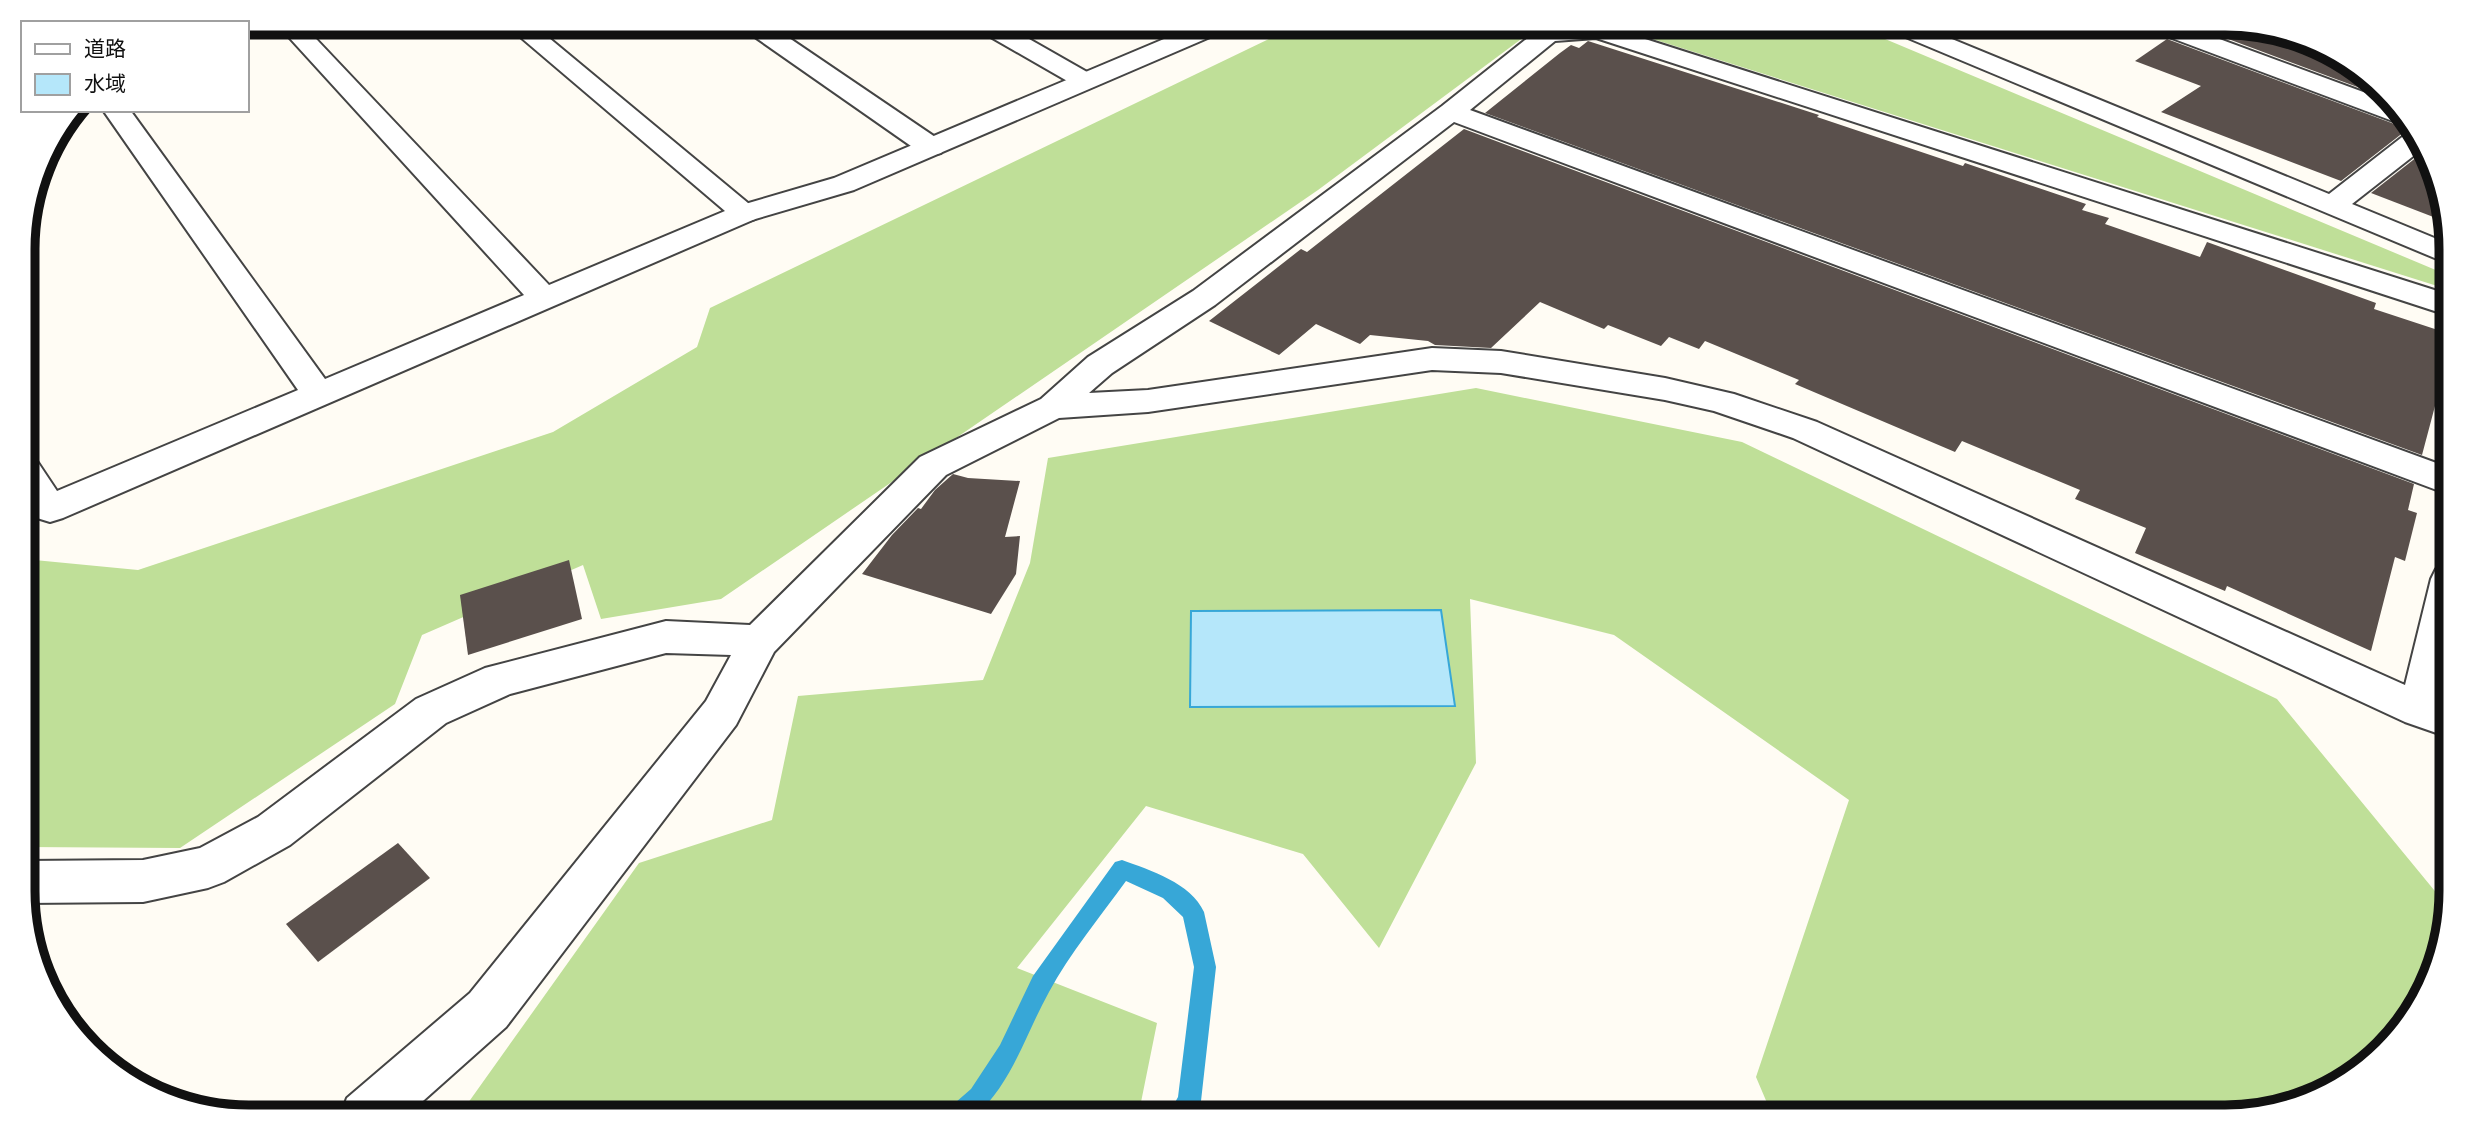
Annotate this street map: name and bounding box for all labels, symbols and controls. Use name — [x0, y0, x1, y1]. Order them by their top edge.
legend — [21, 21, 248, 112]
text: 道路 — [84, 31, 126, 62]
text: 水域 — [84, 66, 126, 97]

